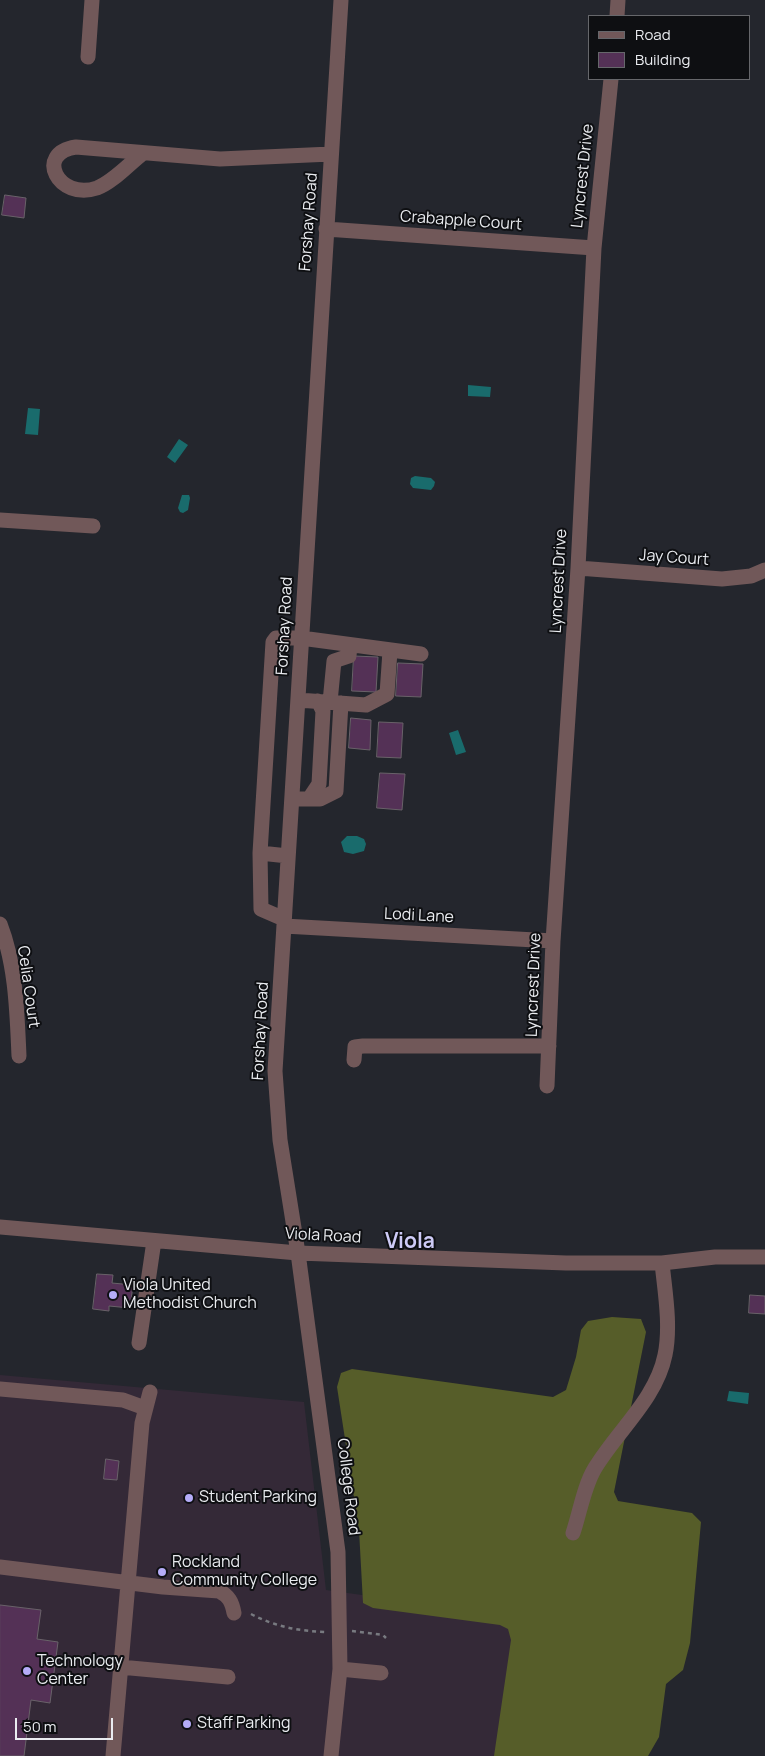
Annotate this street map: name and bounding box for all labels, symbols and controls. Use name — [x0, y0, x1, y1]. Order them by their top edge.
legend — [588, 15, 750, 80]
text: Road — [635, 24, 671, 45]
text: Building — [635, 49, 690, 70]
street label: Lyncrest Drive — [568, 123, 598, 229]
street label: Forshay Road — [296, 172, 322, 272]
street label: Crabapple Court — [399, 207, 523, 235]
street label: Lyncrest Drive — [547, 528, 571, 634]
street label: Jay Court — [638, 546, 710, 570]
street label: Forshay Road — [273, 576, 297, 676]
street label: Lodi Lane — [384, 905, 454, 927]
street label: Lyncrest Drive — [523, 932, 545, 1038]
street label: Celia Court — [13, 945, 43, 1029]
street label: Forshay Road — [249, 981, 273, 1081]
street label: Viola Road — [284, 1224, 362, 1248]
district label: Viola — [385, 1229, 435, 1255]
place label: Viola United Methodist Church — [123, 1276, 257, 1314]
marker: Viola United Methodist Church — [107, 1289, 119, 1301]
street label: College Road — [333, 1437, 363, 1537]
place label: Student Parking — [199, 1488, 317, 1508]
marker: Student Parking — [183, 1492, 195, 1504]
place label: Rockland Community College — [172, 1553, 317, 1591]
marker: Rockland Community College — [156, 1566, 168, 1578]
place label: Technology Center — [37, 1652, 123, 1690]
marker: Technology Center — [21, 1665, 33, 1677]
scale bar — [18, 1708, 115, 1740]
place label: Staff Parking — [197, 1714, 291, 1734]
text: 50 m — [23, 1716, 57, 1737]
marker: Staff Parking — [181, 1718, 193, 1730]

